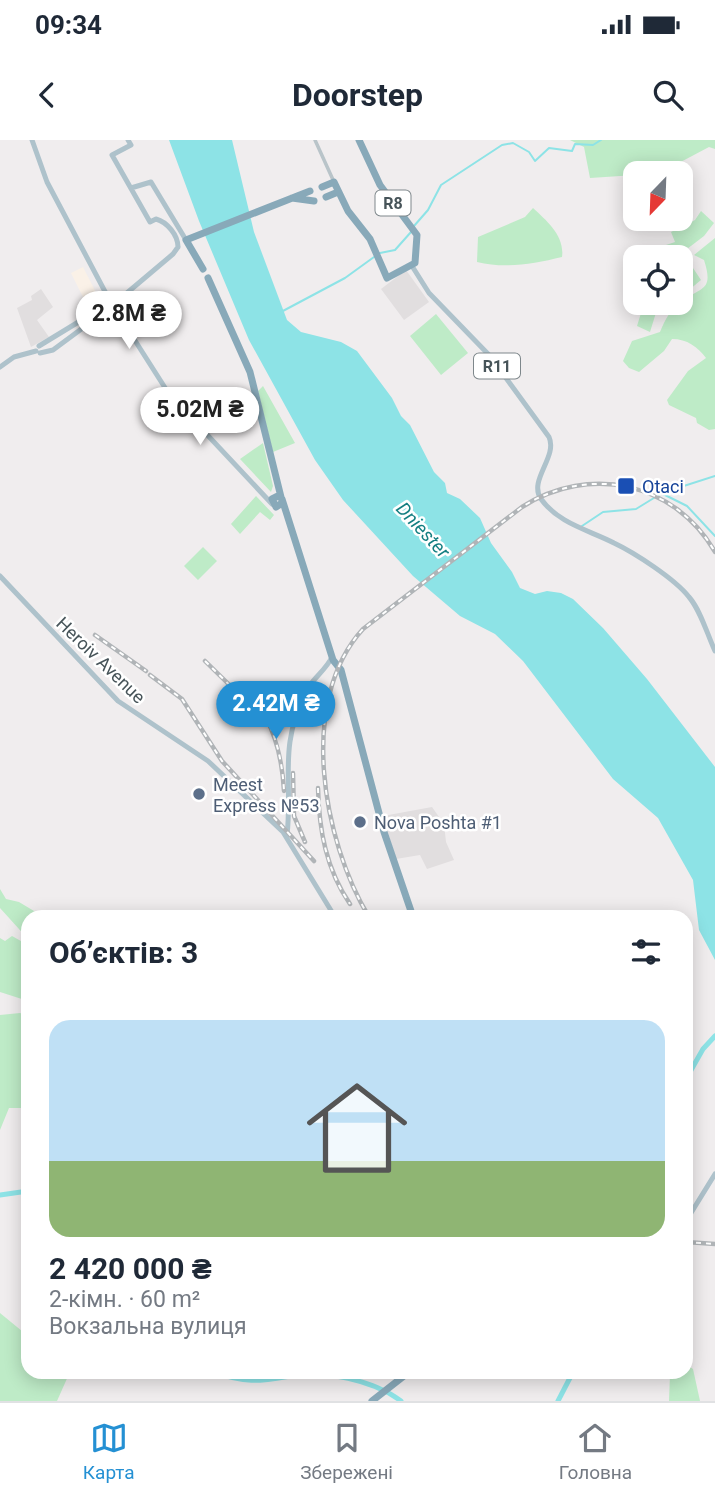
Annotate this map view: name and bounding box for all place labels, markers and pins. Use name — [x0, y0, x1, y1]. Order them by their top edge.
pin: 2.8M ₴ — [72, 292, 186, 351]
pin: 5.02M ₴ — [135, 387, 265, 447]
marker: Otaci — [616, 476, 636, 496]
place label: Otaci — [642, 476, 684, 497]
pin: 2.42M ₴ — [211, 682, 341, 741]
place label: Meest Express №53 — [213, 774, 320, 816]
marker: Meest Express №53 — [191, 786, 207, 802]
place label: Nova Poshta #1 — [374, 812, 502, 833]
marker: Nova Poshta #1 — [352, 814, 368, 830]

